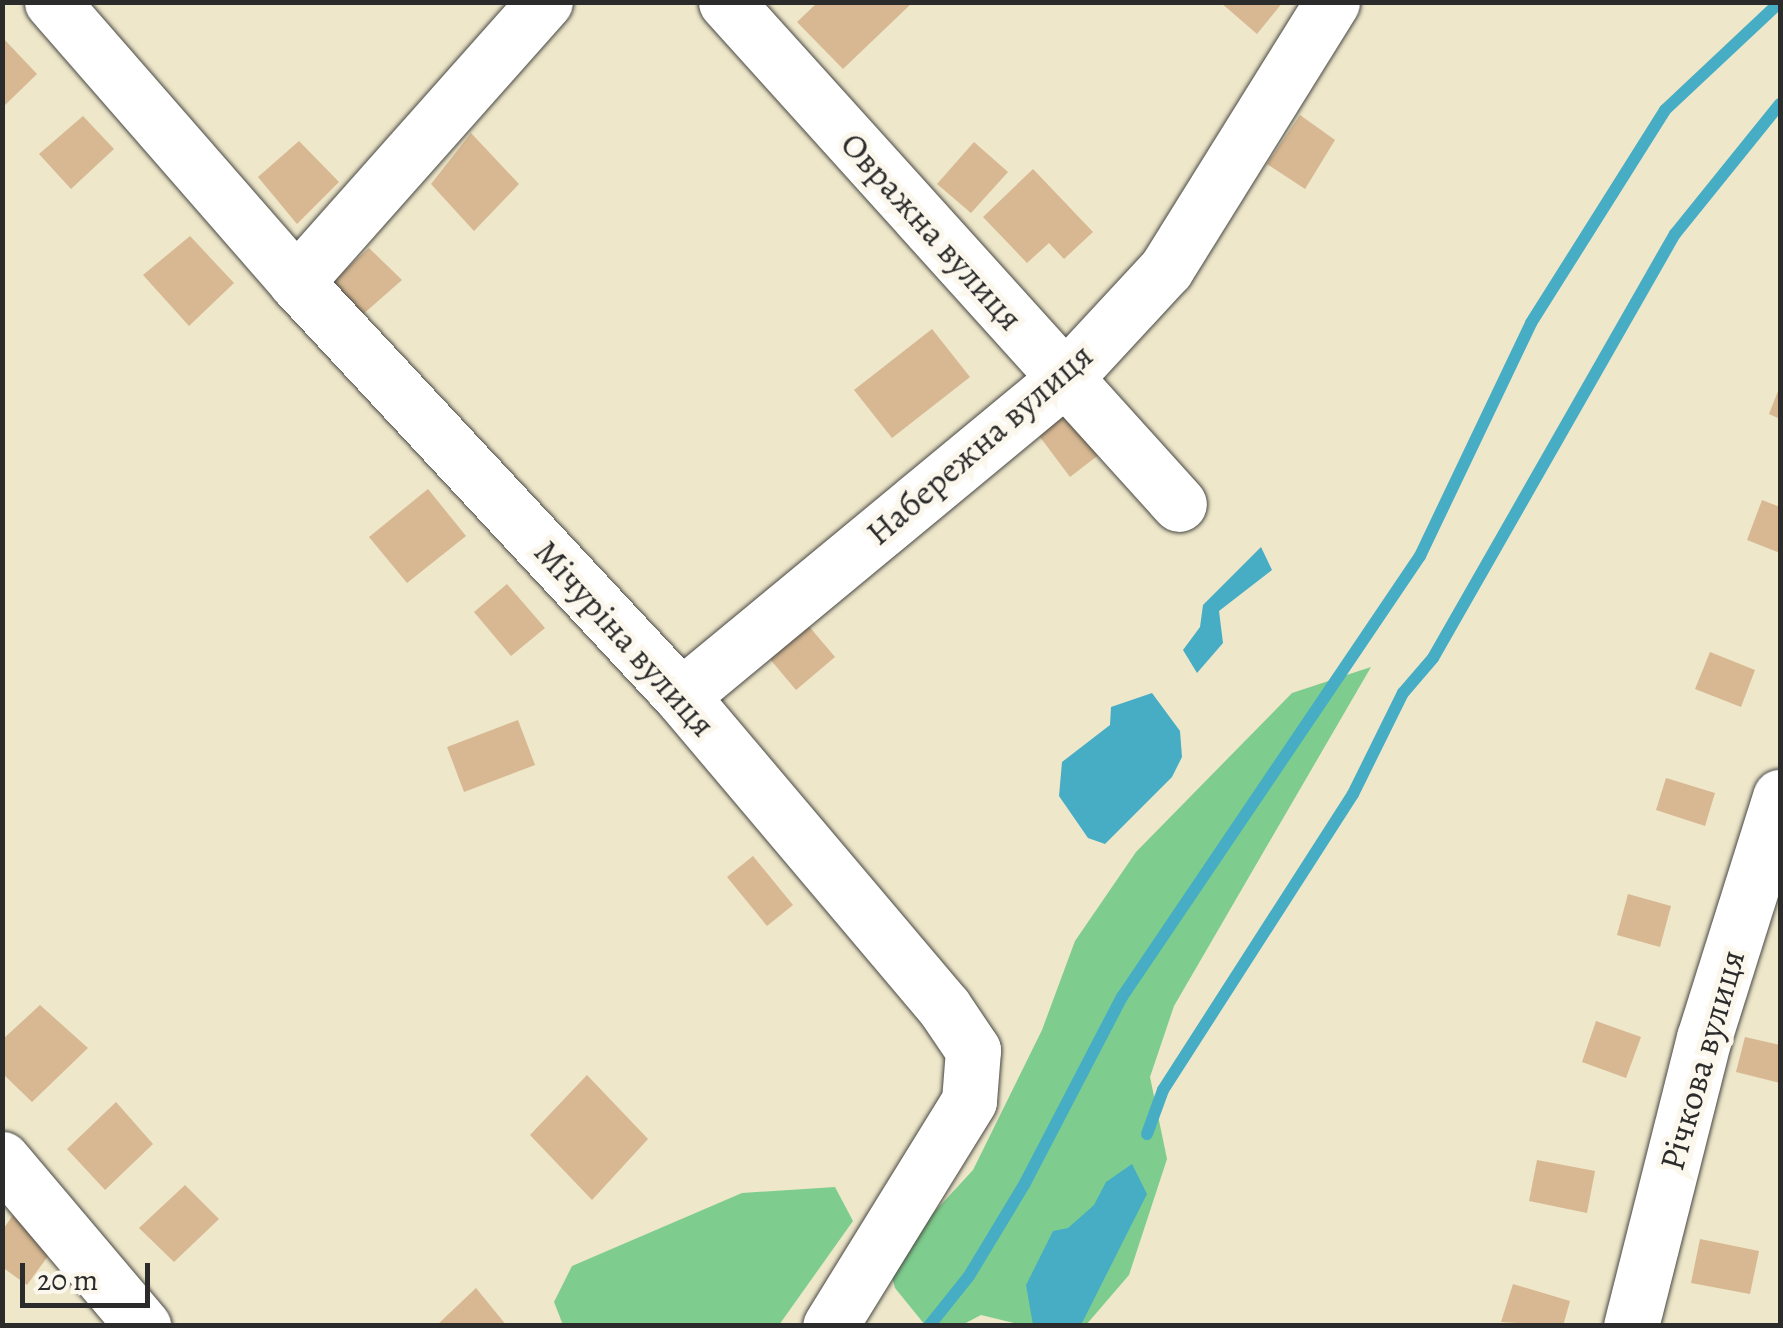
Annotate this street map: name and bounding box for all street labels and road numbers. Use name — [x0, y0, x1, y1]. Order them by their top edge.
street label: Овражна вулиця — [832, 123, 1032, 339]
street label: Набережна вулиця — [857, 334, 1101, 554]
street label: Мічуріна вулиця — [526, 531, 724, 745]
street label: Річкова вулиця — [1651, 945, 1753, 1175]

